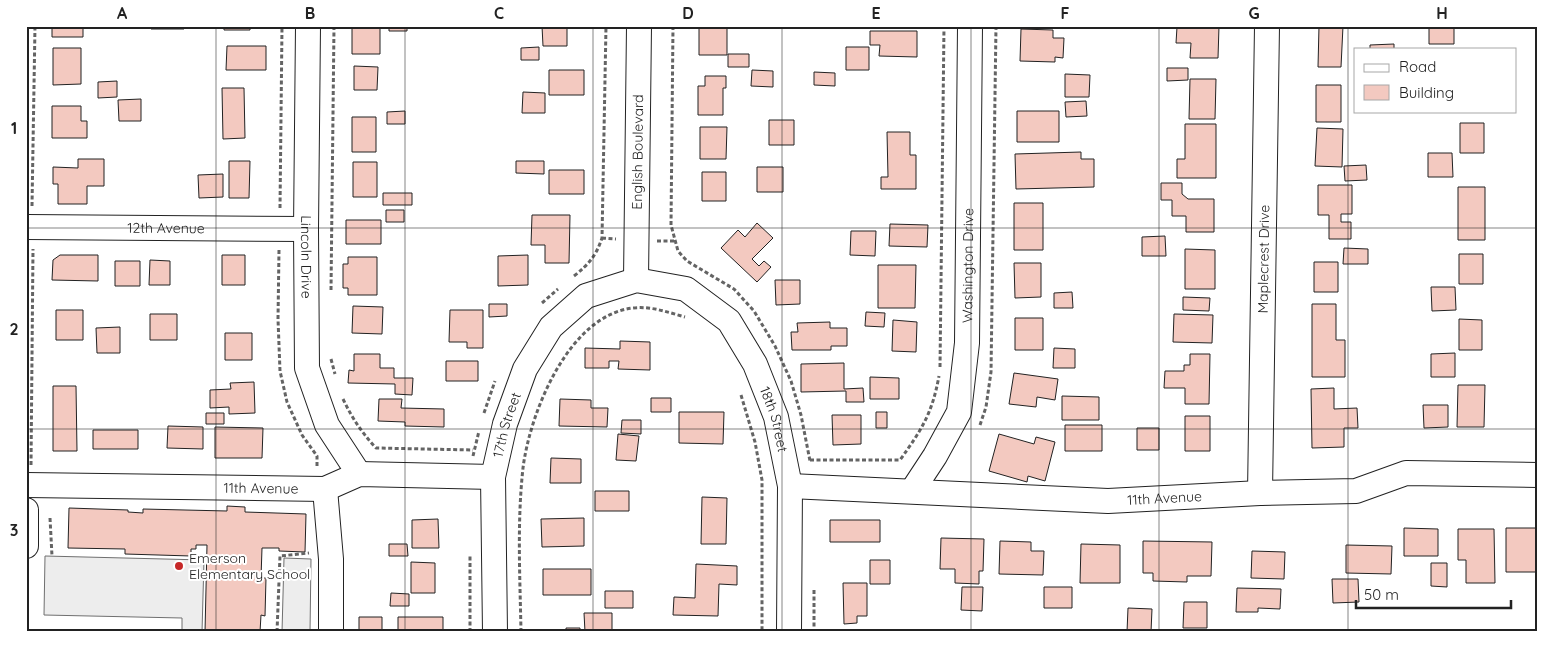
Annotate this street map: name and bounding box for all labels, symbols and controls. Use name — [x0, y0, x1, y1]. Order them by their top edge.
text: A — [117, 3, 128, 23]
text: B — [305, 3, 315, 23]
text: C — [494, 3, 504, 23]
text: D — [682, 3, 694, 23]
text: E — [871, 3, 881, 23]
text: F — [1061, 3, 1070, 23]
text: G — [1248, 3, 1260, 23]
text: H — [1436, 3, 1448, 23]
legend — [1354, 48, 1516, 112]
text: Road — [1399, 57, 1436, 76]
text: Building — [1399, 83, 1454, 102]
street label: English Boulevard — [628, 94, 647, 210]
text: 1 — [11, 118, 17, 138]
street label: Maplecrest Drive — [1254, 204, 1273, 314]
street label: Washington Drive — [958, 208, 977, 323]
street label: Lincoln Drive — [297, 215, 316, 299]
street label: 12th Avenue — [127, 219, 205, 237]
text: 2 — [9, 319, 19, 339]
street label: 18th Street — [756, 384, 792, 454]
street label: 17th Street — [489, 389, 525, 459]
street label: 11th Avenue — [223, 479, 299, 498]
street label: 11th Avenue — [1127, 487, 1202, 509]
text: 3 — [10, 520, 18, 540]
place label: Emerson Elementary School — [189, 549, 310, 583]
marker: Emerson Elementary School — [173, 560, 185, 572]
scale bar — [1356, 578, 1512, 610]
text: 50 m — [1364, 585, 1399, 604]

